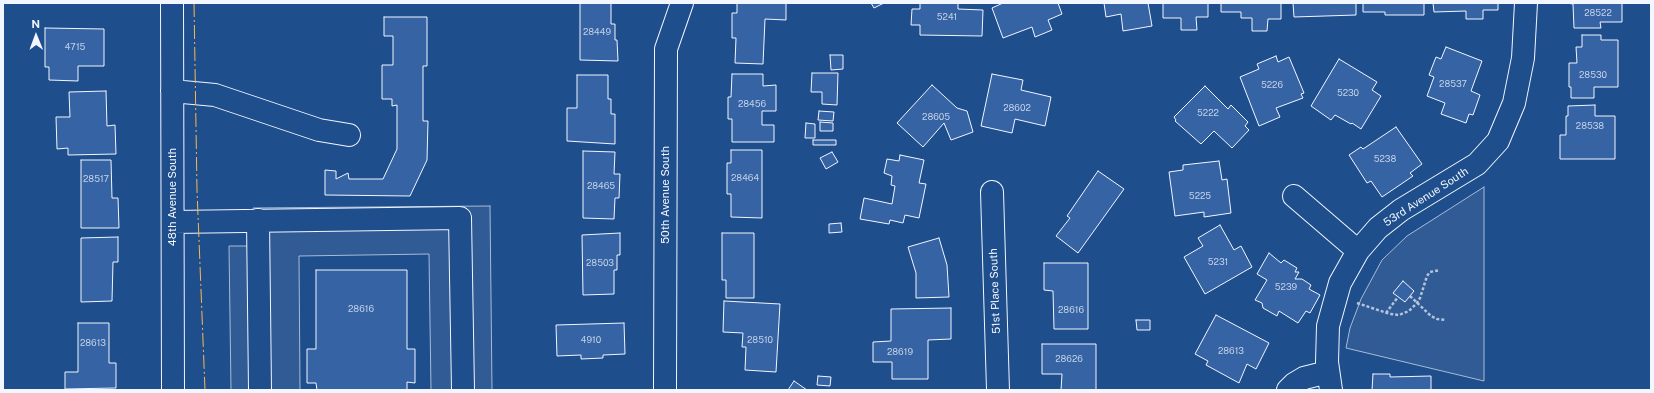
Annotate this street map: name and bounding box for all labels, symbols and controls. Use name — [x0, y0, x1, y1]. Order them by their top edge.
house number: 28522 — [1584, 8, 1612, 18]
house number: 5241 — [937, 12, 957, 22]
north arrow — [16, 16, 56, 56]
text: N — [31, 18, 40, 30]
house number: 28449 — [583, 27, 611, 37]
house number: 4715 — [65, 42, 85, 52]
house number: 28530 — [1579, 70, 1607, 80]
house number: 28537 — [1439, 79, 1467, 89]
house number: 5226 — [1261, 80, 1283, 90]
house number: 5230 — [1337, 88, 1359, 98]
house number: 28456 — [738, 99, 766, 109]
house number: 28602 — [1003, 103, 1031, 113]
house number: 5222 — [1197, 108, 1219, 118]
house number: 28605 — [922, 112, 950, 122]
house number: 28538 — [1576, 121, 1604, 131]
street label: 50th Avenue South — [659, 146, 673, 244]
street label: 48th Avenue South — [166, 148, 180, 246]
house number: 5238 — [1374, 154, 1396, 164]
street label: 53rd Avenue South — [1381, 165, 1471, 229]
house number: 28464 — [731, 173, 759, 183]
house number: 28517 — [83, 174, 109, 184]
house number: 28465 — [587, 181, 615, 191]
house number: 5225 — [1189, 191, 1211, 201]
street label: 51st Place South — [987, 248, 1003, 334]
house number: 5231 — [1208, 257, 1228, 267]
house number: 28503 — [586, 258, 614, 268]
house number: 5239 — [1275, 282, 1297, 292]
house number: 28616 — [348, 304, 374, 314]
house number: 28616 — [1058, 305, 1084, 315]
house number: 4910 — [581, 335, 601, 345]
house number: 28510 — [747, 335, 773, 345]
house number: 28613 — [80, 338, 106, 348]
house number: 28613 — [1218, 346, 1244, 356]
house number: 28619 — [887, 347, 913, 357]
house number: 28626 — [1055, 354, 1083, 364]

